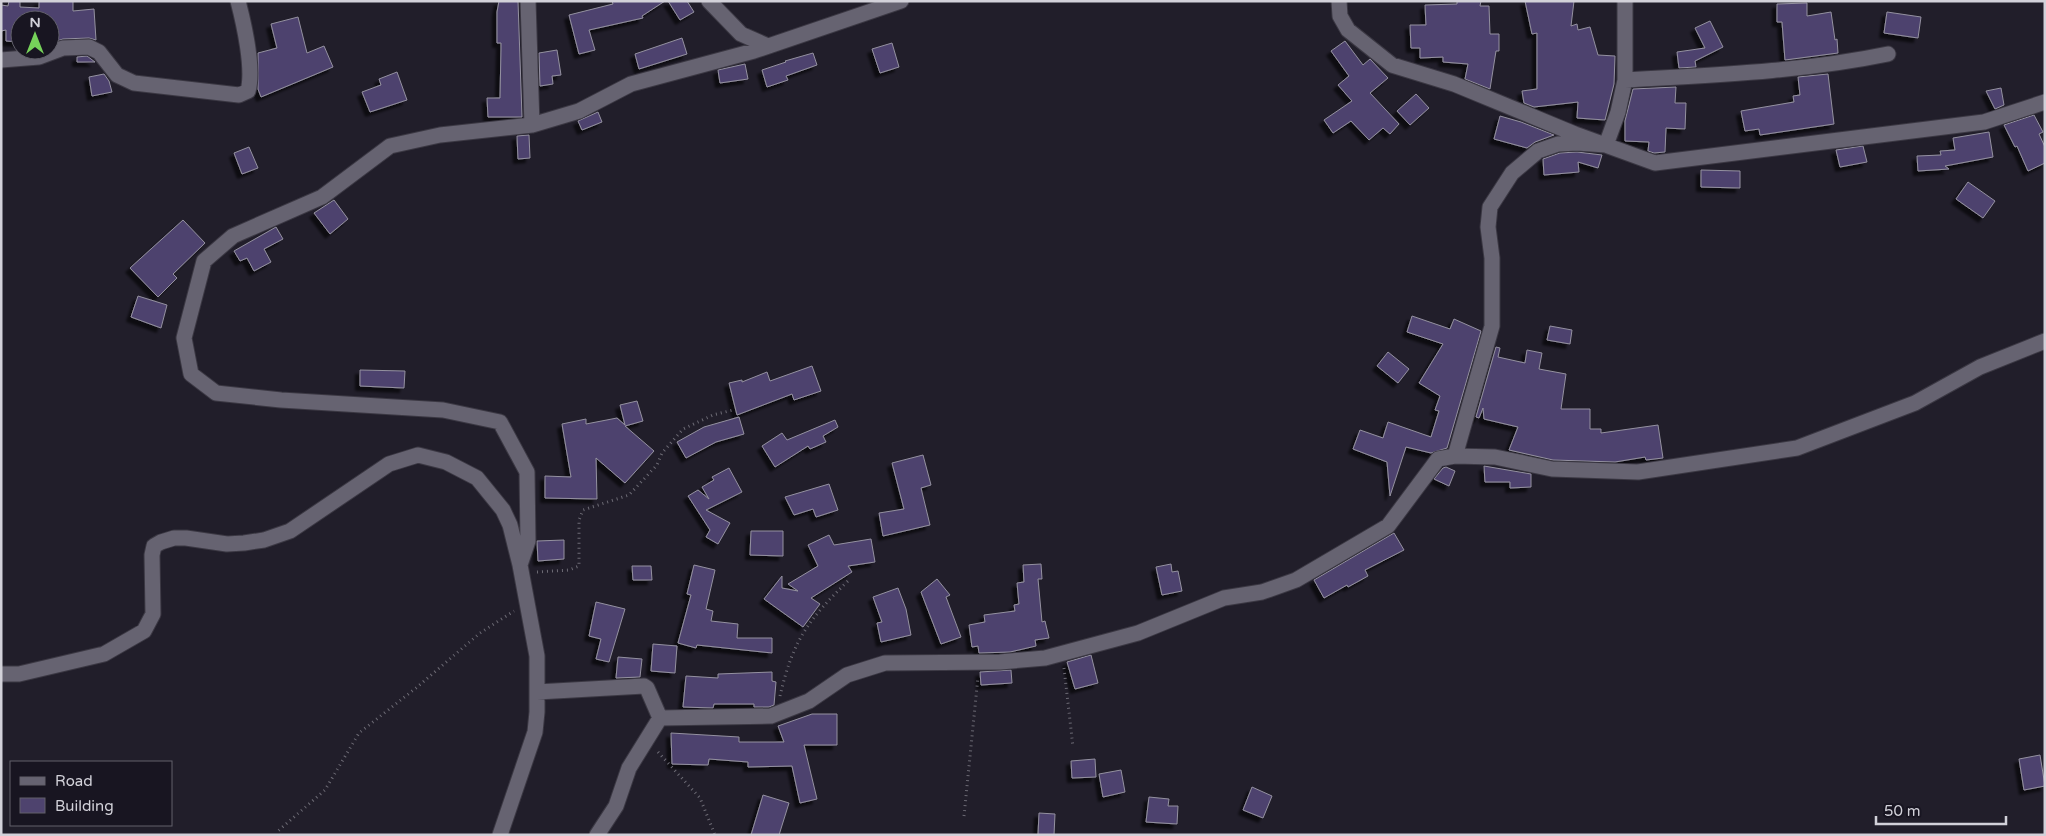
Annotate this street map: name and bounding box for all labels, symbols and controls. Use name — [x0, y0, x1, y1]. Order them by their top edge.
north arrow — [10, 10, 60, 60]
text: N — [29, 14, 41, 31]
legend — [10, 761, 172, 826]
text: Road — [55, 772, 93, 790]
scale bar — [1876, 794, 2006, 826]
text: Building — [55, 797, 114, 815]
text: 50 m — [1884, 802, 1921, 820]

